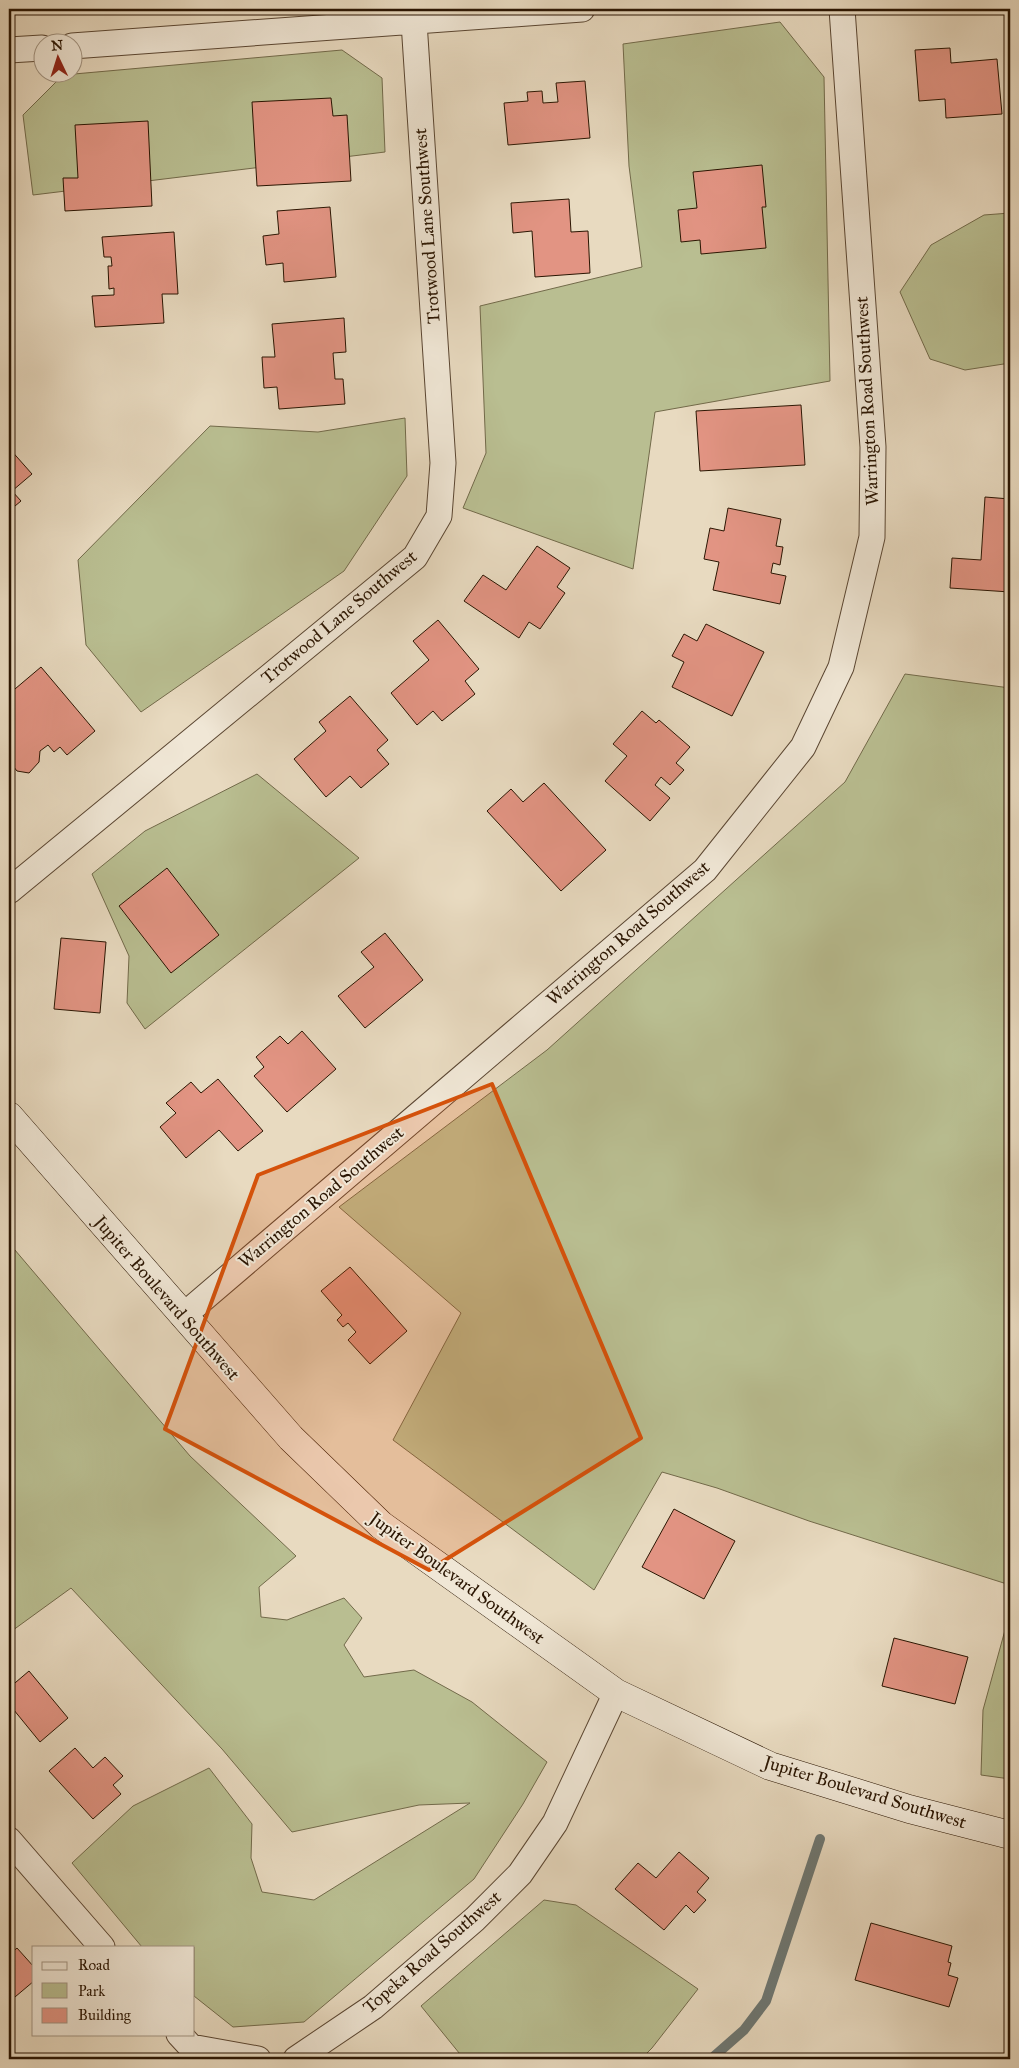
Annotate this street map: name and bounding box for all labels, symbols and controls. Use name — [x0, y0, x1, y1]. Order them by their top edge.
north arrow — [32, 32, 82, 82]
text: N — [51, 37, 64, 54]
street label: Trotwood Lane Southwest — [409, 127, 445, 325]
street label: Warrington Road Southwest — [851, 295, 884, 506]
street label: Trotwood Lane Southwest — [257, 545, 422, 689]
street label: Warrington Road Southwest — [542, 856, 715, 1011]
street label: Warrington Road Southwest — [234, 1121, 409, 1273]
street label: Jupiter Boulevard Southwest — [87, 1210, 245, 1386]
street label: Jupiter Boulevard Southwest — [363, 1506, 549, 1650]
street label: Jupiter Boulevard Southwest — [759, 1750, 970, 1834]
street label: Topeka Road Southwest — [358, 1886, 506, 2018]
legend — [32, 1946, 195, 2036]
text: Road — [78, 1956, 110, 1974]
text: Park — [78, 1982, 105, 2000]
text: Building — [78, 2006, 132, 2024]

